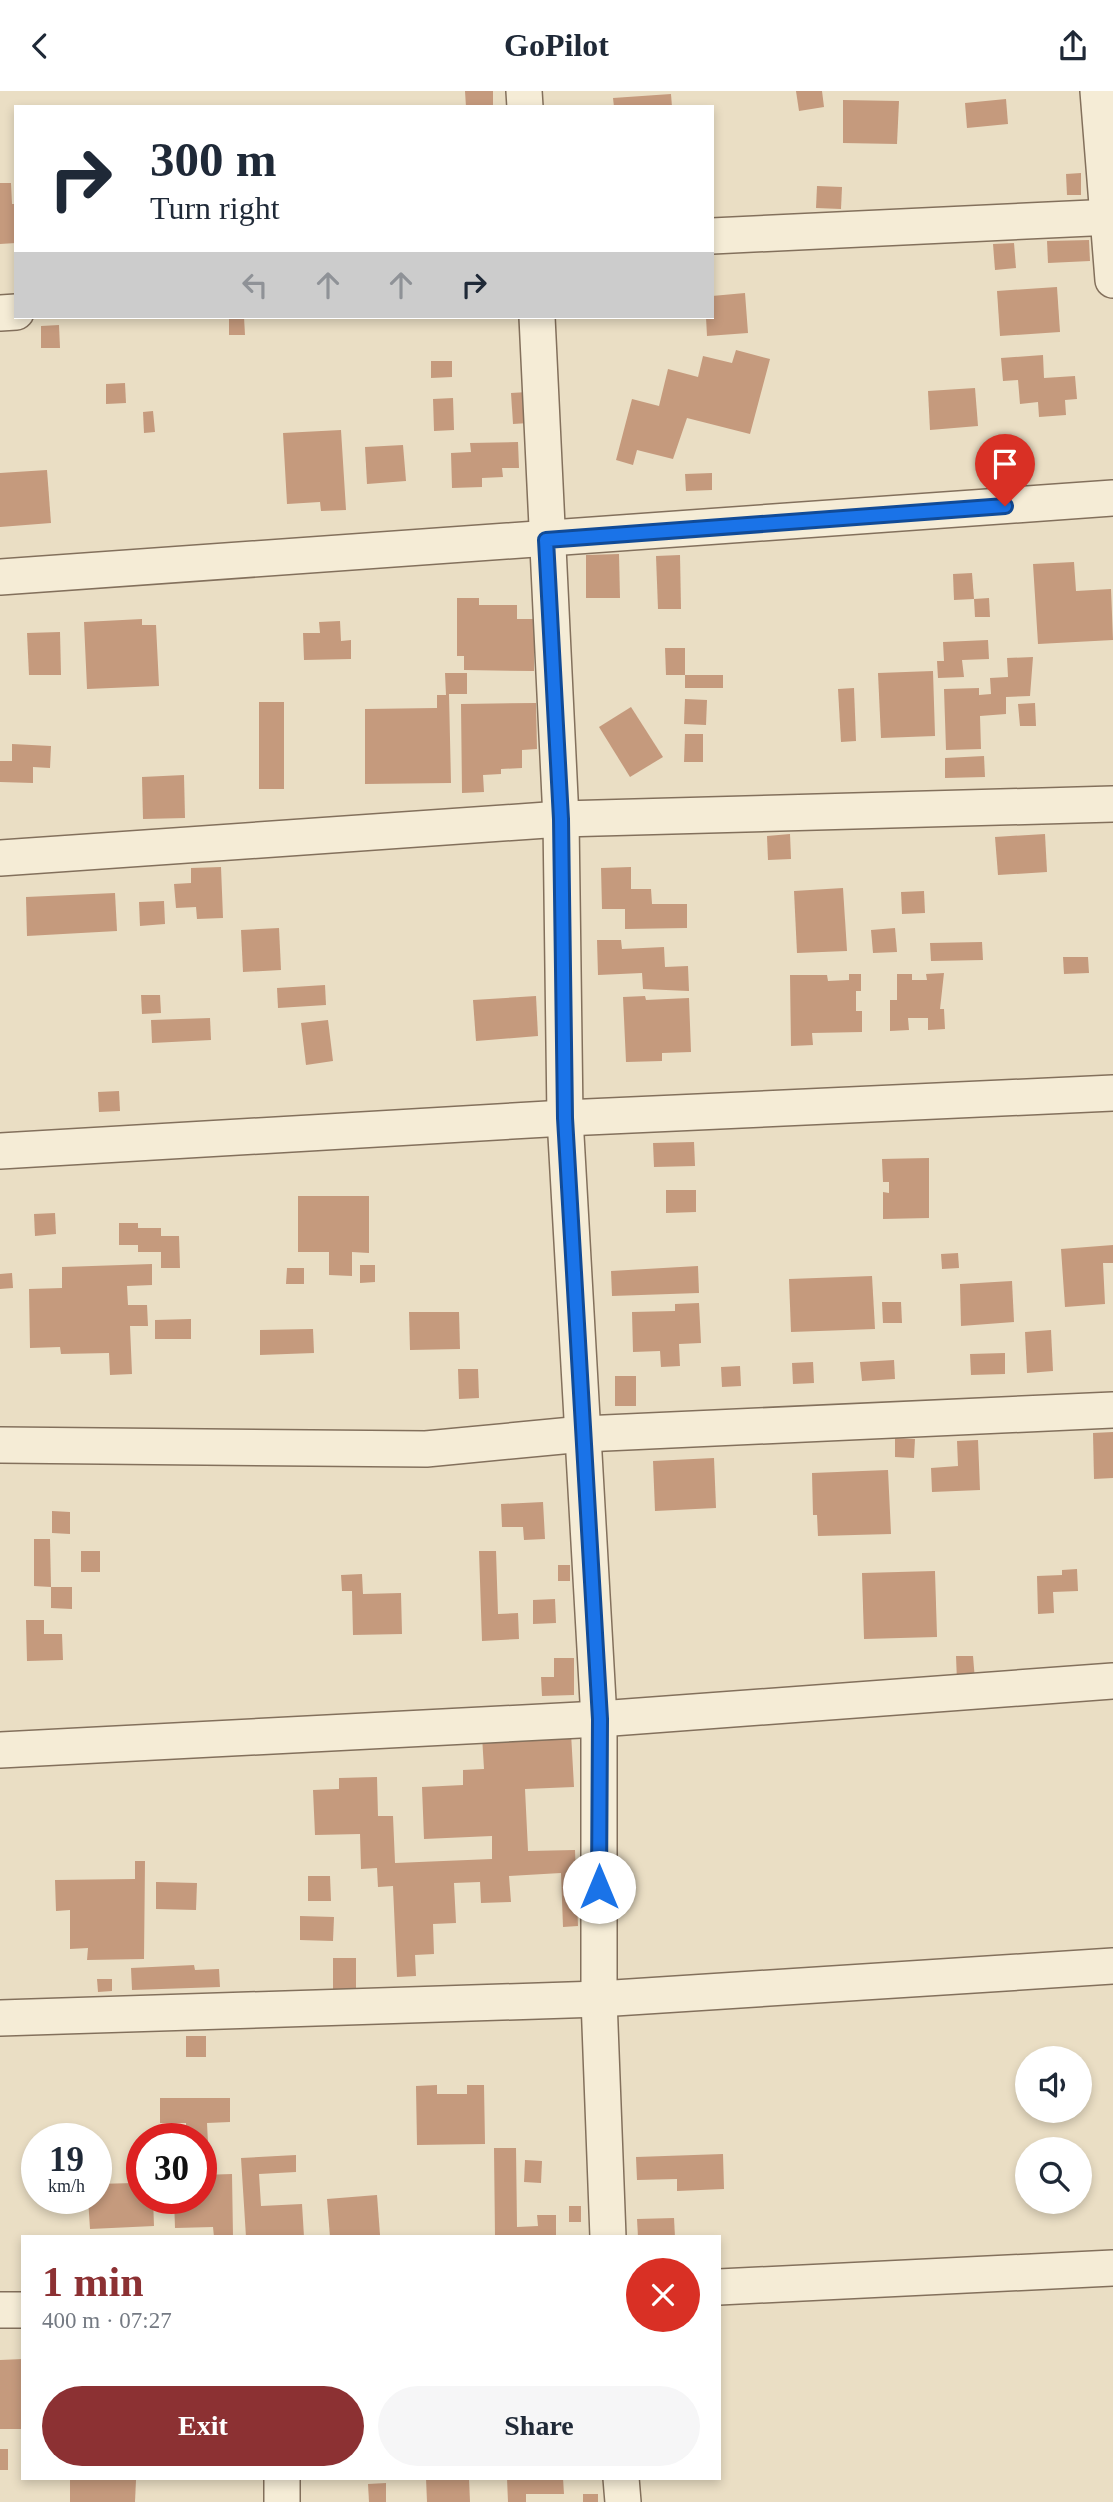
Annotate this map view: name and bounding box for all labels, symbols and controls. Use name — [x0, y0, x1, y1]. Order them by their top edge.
icon: back — [21, 27, 59, 65]
text: GoPilot — [504, 27, 609, 63]
icon: share — [1054, 27, 1092, 65]
text: 300 m — [150, 132, 277, 187]
icon: right — [35, 133, 126, 224]
text: Turn right — [150, 190, 280, 226]
icon: left — [236, 266, 274, 304]
icon: ahead — [309, 266, 347, 304]
icon: ahead — [382, 266, 420, 304]
icon: right — [455, 266, 493, 304]
pin — [975, 434, 1035, 506]
icon: arrive — [986, 445, 1024, 483]
position arrow — [562, 1850, 636, 1924]
map controls — [1015, 2046, 1092, 2214]
button: sound — [1015, 2046, 1092, 2123]
speed limit sign: 30 — [126, 2123, 217, 2214]
button: search — [1015, 2137, 1092, 2214]
text: 19 — [49, 2140, 84, 2179]
text: km/h — [48, 2176, 85, 2196]
button: close — [626, 2258, 700, 2332]
text: 1 min — [42, 2259, 144, 2305]
text: 400 m · 07:27 — [42, 2308, 172, 2333]
button: Exit — [42, 2386, 364, 2466]
button: Share — [378, 2386, 700, 2466]

